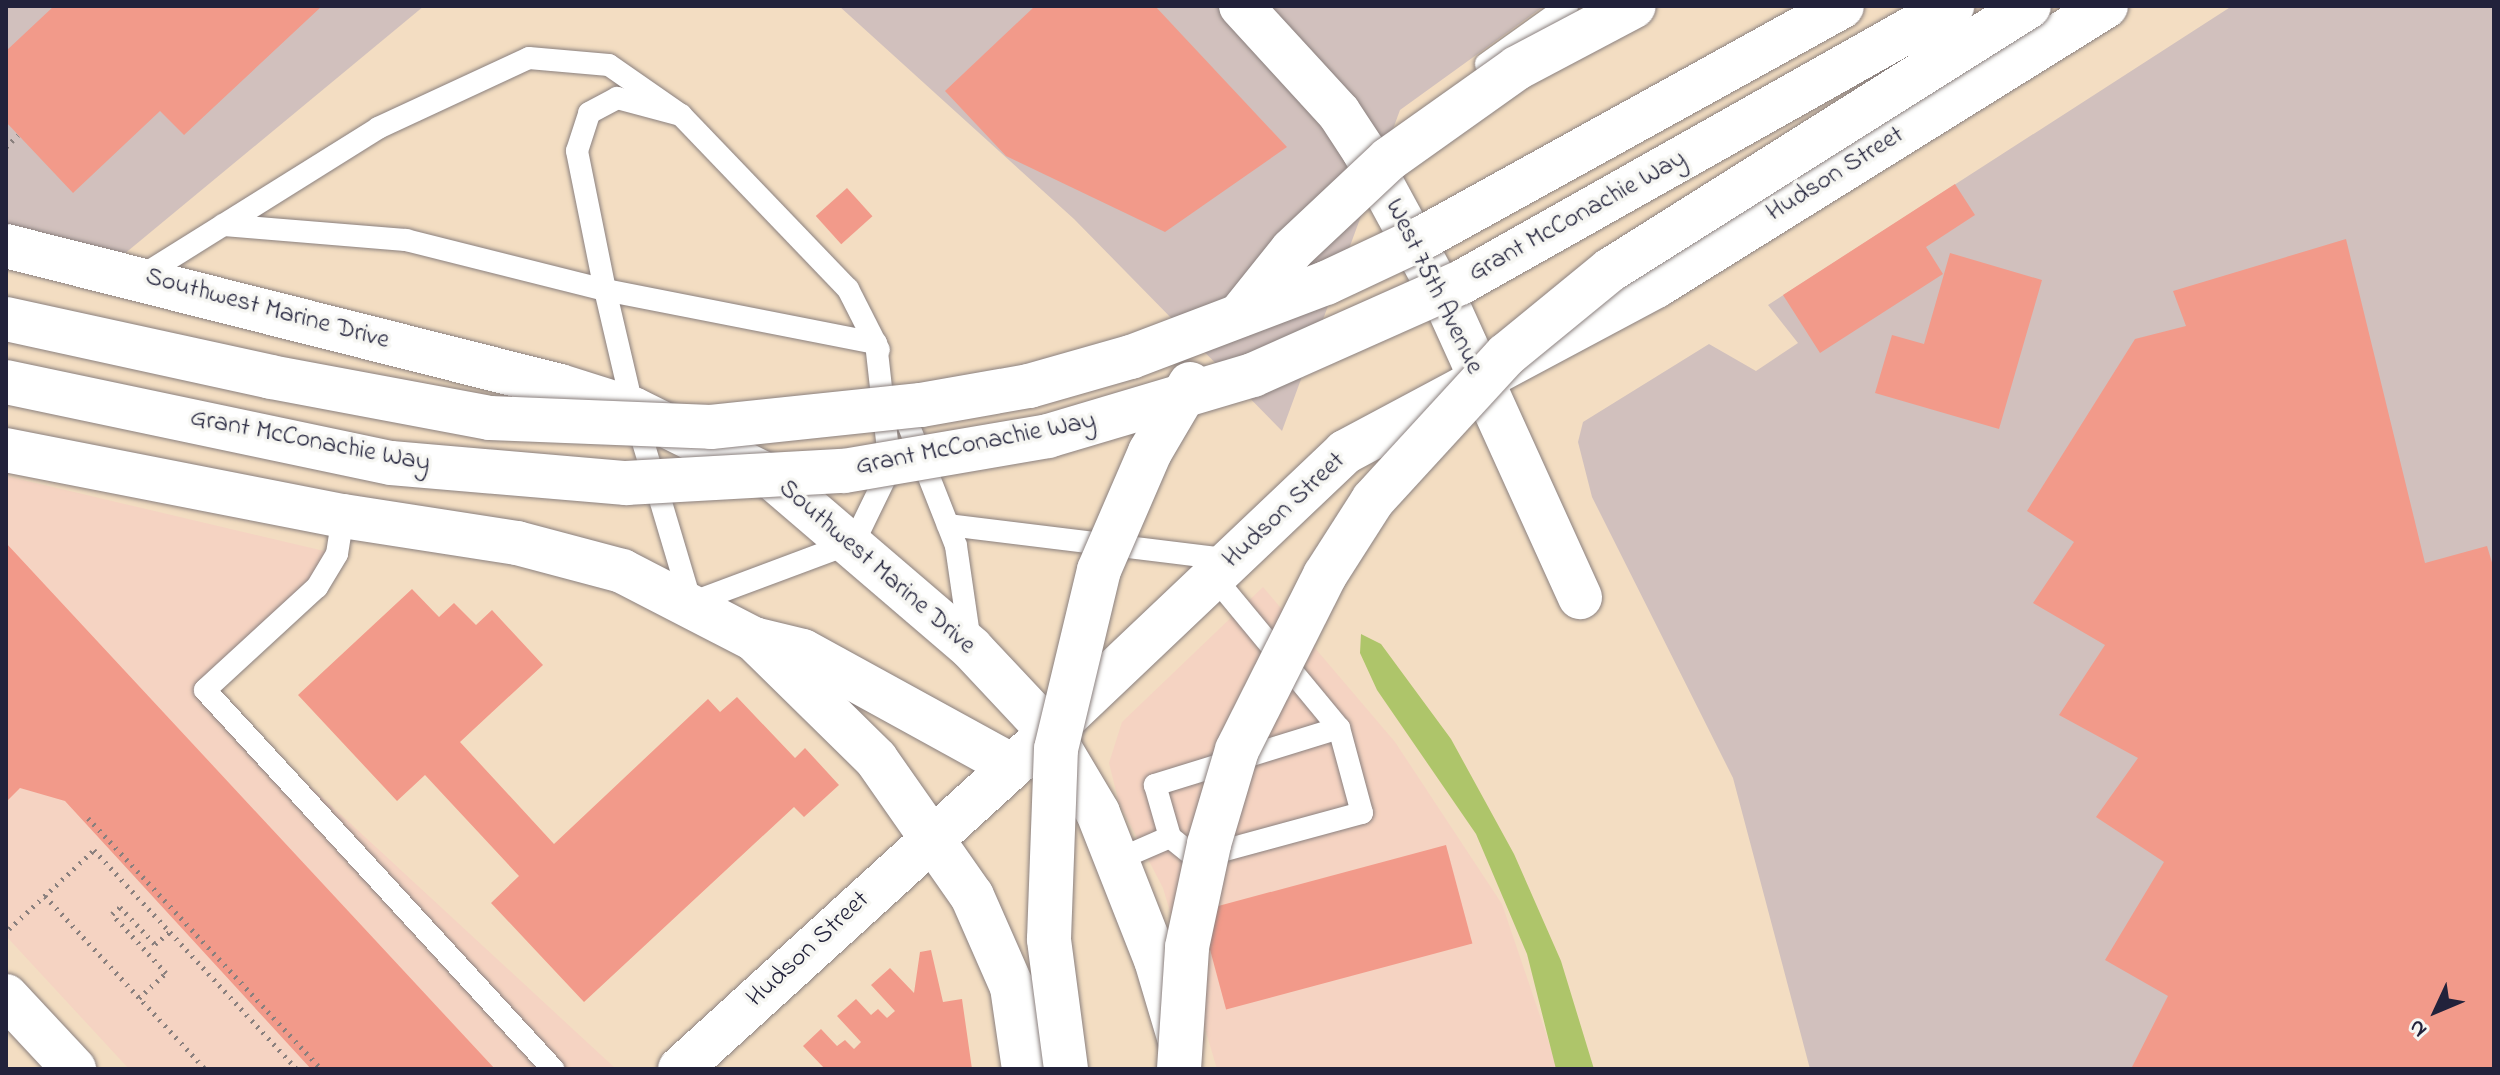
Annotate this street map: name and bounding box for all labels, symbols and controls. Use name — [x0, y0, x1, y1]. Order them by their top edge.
street label: Hudson Street — [1762, 120, 1910, 230]
street label: Grant McConachie Way — [1464, 144, 1692, 290]
street label: West 75th Avenue — [1377, 194, 1489, 380]
street label: Southwest Marine Drive — [142, 262, 392, 358]
street label: Grant McConachie Way — [187, 403, 433, 481]
street label: Grant McConachie Way — [853, 406, 1099, 484]
street label: Hudson Street — [1217, 446, 1353, 576]
street label: Southwest Marine Drive — [771, 474, 981, 662]
street label: Hudson Street — [741, 885, 877, 1015]
north arrow — [2396, 971, 2476, 1051]
text: N — [2402, 1011, 2435, 1044]

